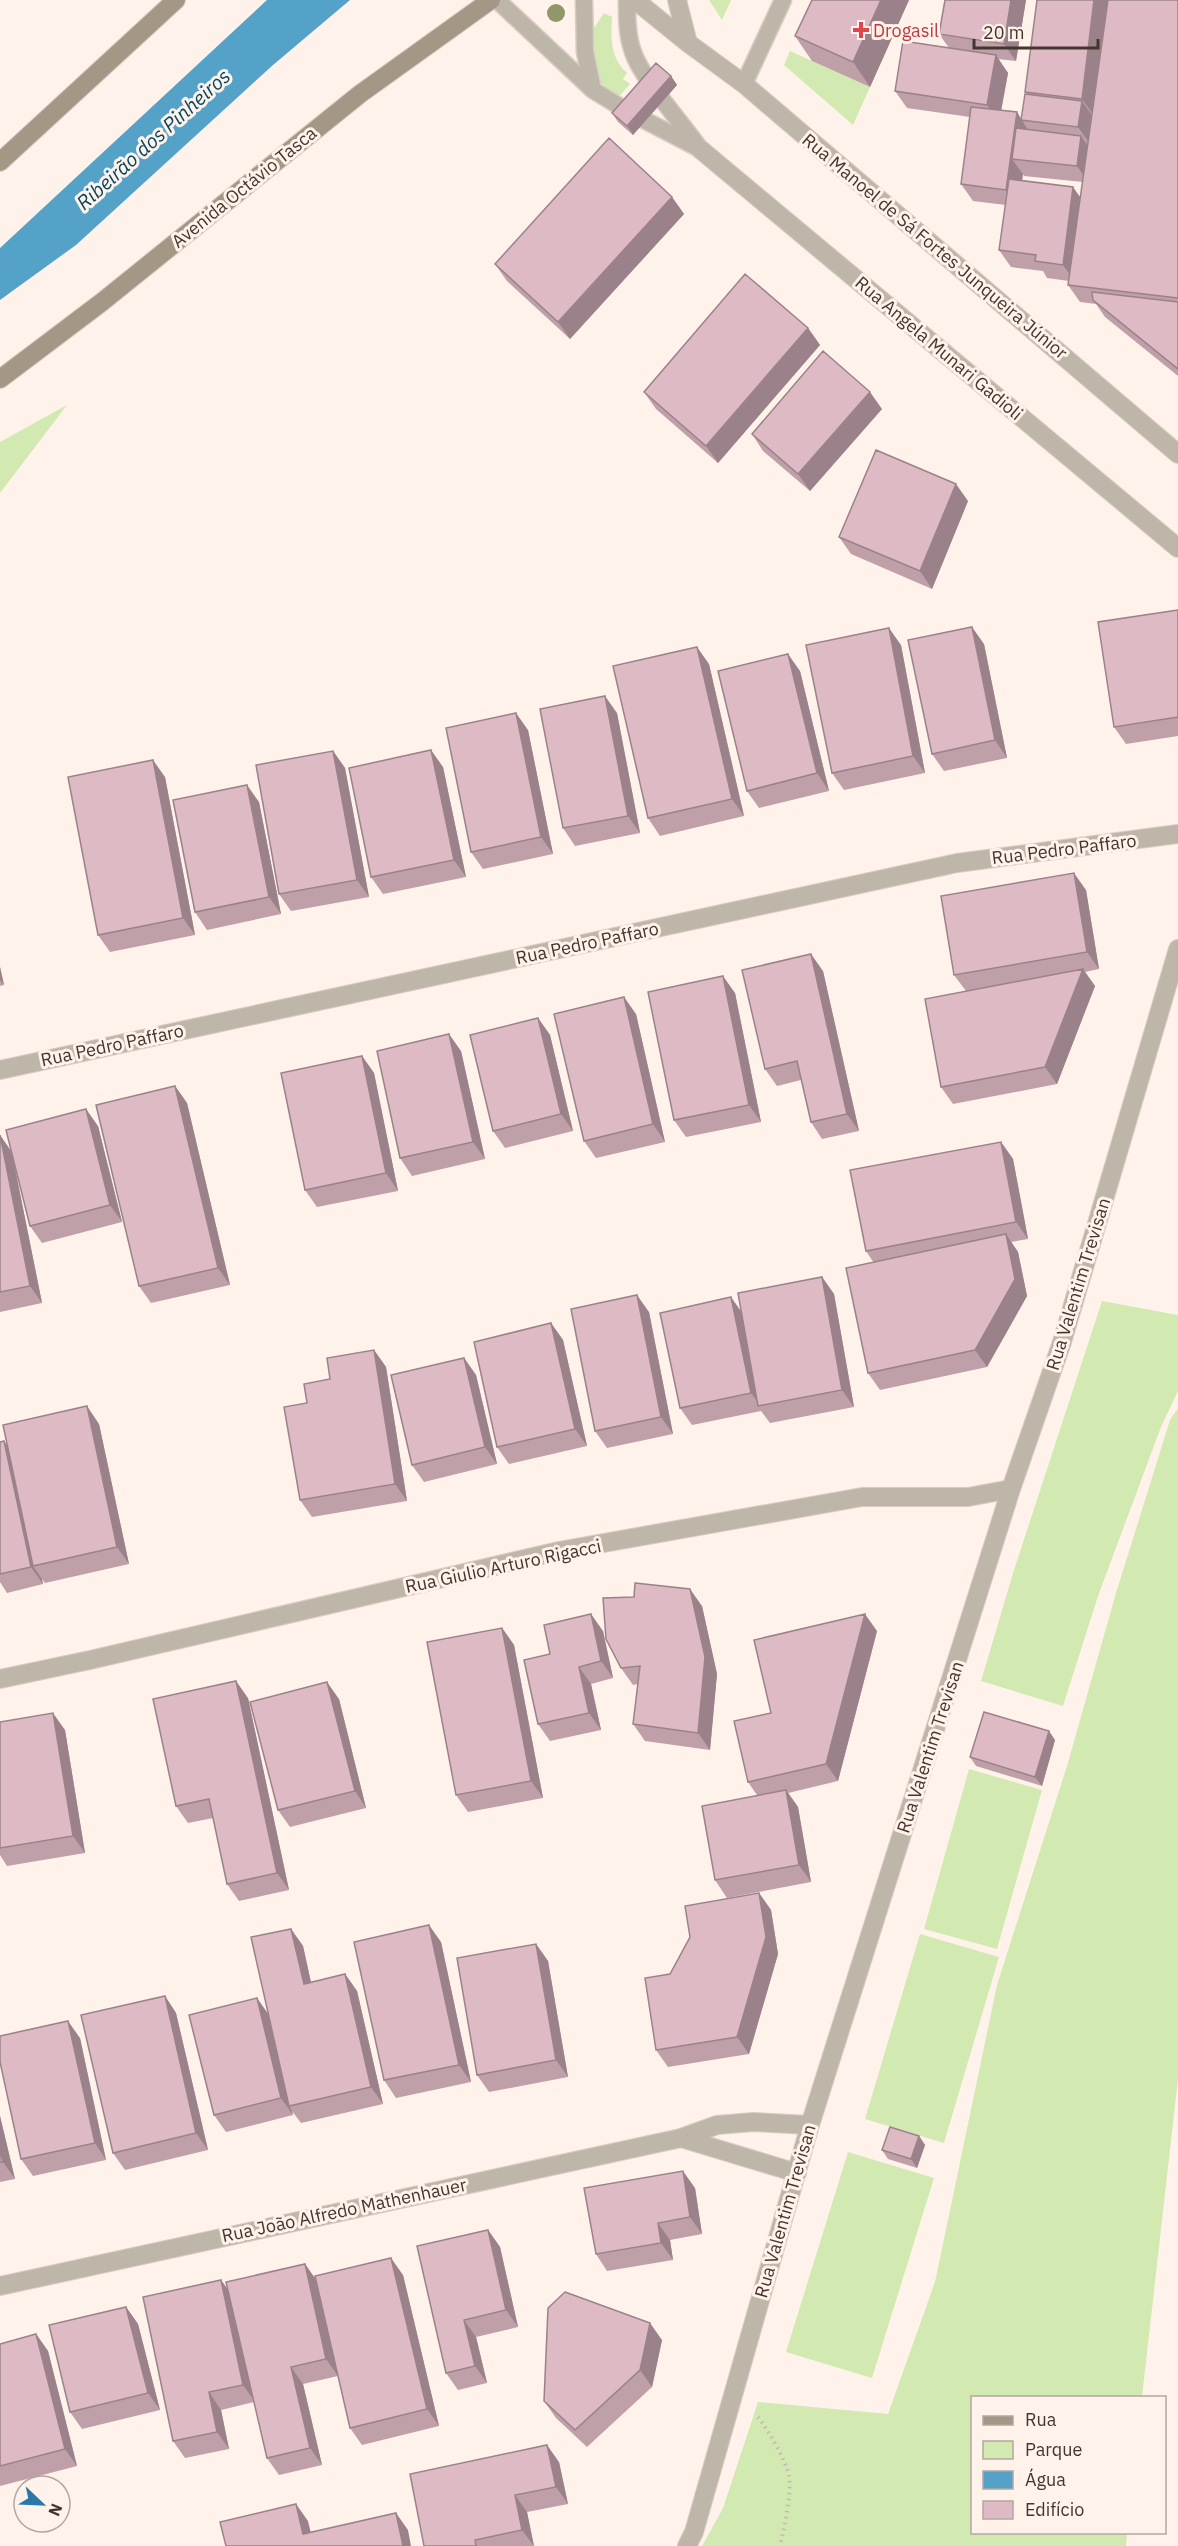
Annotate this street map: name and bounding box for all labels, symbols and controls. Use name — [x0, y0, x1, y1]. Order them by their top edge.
scale bar — [974, 12, 1098, 50]
place label: Drogasil — [873, 19, 939, 42]
text: 20 m — [983, 21, 1025, 44]
marker: Drogasil — [854, 23, 868, 37]
water label: Ribeirão dos Pinheiros — [70, 62, 236, 216]
street label: Avenida Octávio Tasca — [167, 121, 322, 253]
street label: Rua Manoel de Sá Fortes Junqueira Júnior — [798, 128, 1073, 364]
street label: Rua Angela Munari Gadioli — [850, 271, 1028, 425]
street label: Rua Pedro Paffaro — [990, 829, 1138, 869]
street label: Rua Pedro Paffaro — [513, 917, 661, 969]
street label: Rua Pedro Paffaro — [38, 1019, 186, 1071]
street label: Rua Valentim Trevisan — [1041, 1195, 1115, 1373]
street label: Rua Giulio Arturo Rigacci — [403, 1534, 603, 1598]
street label: Rua Valentim Trevisan — [891, 1658, 969, 1836]
street label: Rua Valentim Trevisan — [749, 2122, 821, 2300]
street label: Rua João Alfredo Mathenhauer — [220, 2173, 469, 2247]
legend — [971, 2396, 1166, 2534]
text: Rua — [1025, 2408, 1057, 2431]
text: Parque — [1025, 2438, 1083, 2461]
text: Água — [1025, 2468, 1066, 2491]
north arrow — [12, 2474, 72, 2534]
text: Edifício — [1025, 2498, 1084, 2521]
text: N — [44, 2501, 67, 2519]

